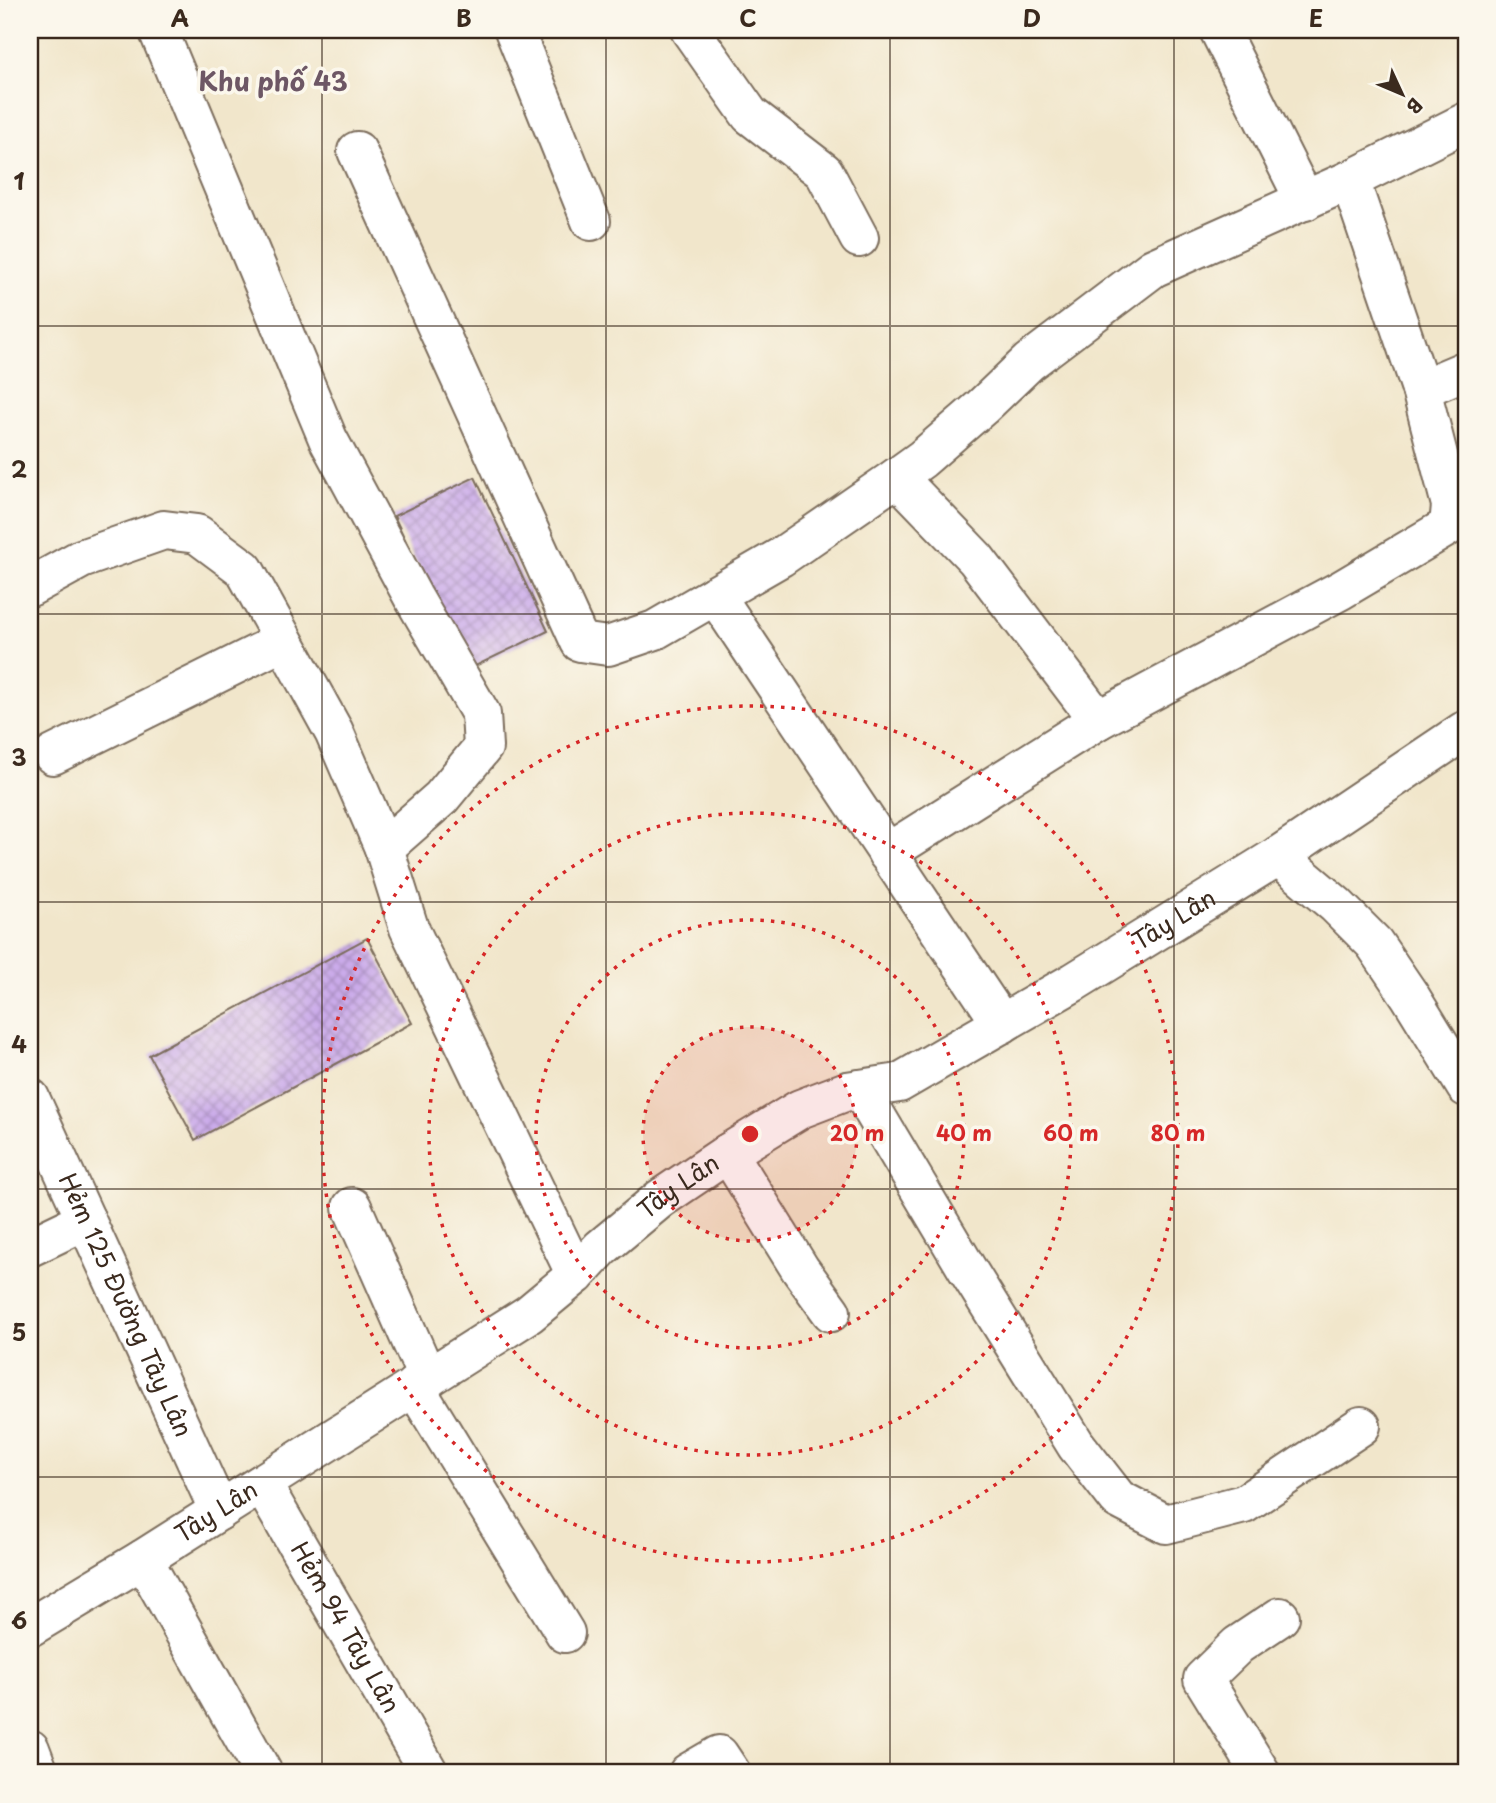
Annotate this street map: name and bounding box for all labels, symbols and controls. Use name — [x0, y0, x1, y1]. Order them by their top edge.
text: A — [171, 0, 189, 35]
text: B — [456, 0, 472, 35]
text: C — [739, 0, 757, 35]
text: D — [1023, 0, 1041, 35]
text: E — [1309, 0, 1323, 35]
north arrow — [1366, 60, 1436, 130]
district label: Khu phố 43 — [198, 61, 348, 100]
text: B — [1400, 92, 1430, 121]
text: 1 — [14, 163, 25, 198]
text: 2 — [11, 451, 27, 486]
text: 3 — [11, 739, 27, 774]
street label: Tây Lân — [1125, 879, 1222, 958]
text: 4 — [11, 1026, 27, 1061]
text: 20 m — [830, 1116, 884, 1148]
text: 40 m — [936, 1116, 992, 1148]
text: 60 m — [1043, 1116, 1099, 1148]
text: 80 m — [1151, 1116, 1205, 1148]
centre of rings — [738, 1122, 762, 1146]
street label: Tây Lân — [629, 1144, 726, 1226]
street label: Hẻm 125 Đường Tây Lân — [51, 1167, 203, 1442]
text: 5 — [12, 1314, 26, 1349]
street label: Tây Lân — [167, 1471, 264, 1551]
street label: Hẻm 94 Tây Lân — [283, 1535, 410, 1719]
text: 6 — [11, 1602, 27, 1637]

